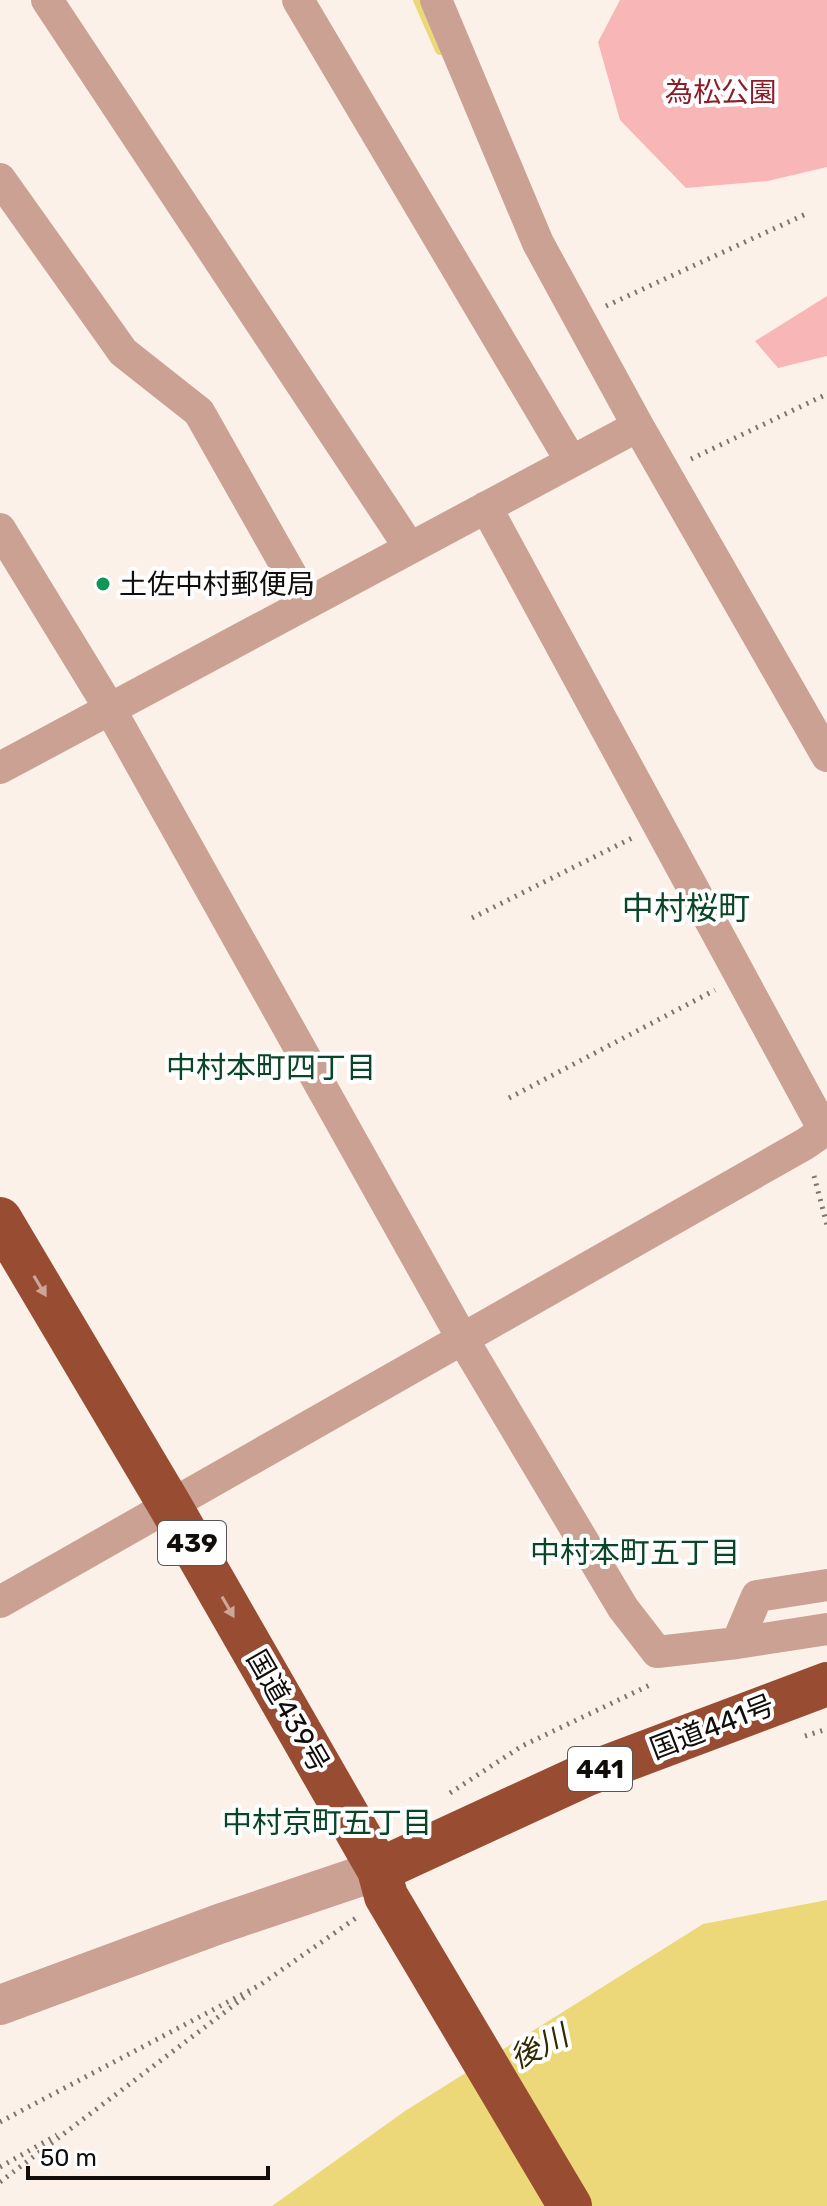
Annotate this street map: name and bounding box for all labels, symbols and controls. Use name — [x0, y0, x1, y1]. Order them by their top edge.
park label: 為松公園 — [665, 76, 777, 109]
place label: 土佐中村郵便局 — [119, 568, 315, 601]
marker: 土佐中村郵便局 — [94, 575, 112, 593]
district label: 中村桜町 — [622, 889, 750, 927]
district label: 中村本町四丁目 — [166, 1050, 376, 1086]
one-way arrow — [33, 1275, 47, 1297]
road number: 439 — [158, 1521, 226, 1565]
district label: 中村本町五丁目 — [530, 1535, 740, 1571]
one-way arrow — [221, 1596, 235, 1618]
street label: 国道439号 — [240, 1644, 336, 1778]
street label: 国道441号 — [645, 1688, 779, 1766]
road number: 441 — [568, 1747, 632, 1791]
district label: 中村京町五丁目 — [222, 1805, 432, 1841]
water label: 後川 — [504, 2016, 577, 2076]
scale bar — [28, 2130, 268, 2180]
text: 50 m — [40, 2144, 97, 2172]

